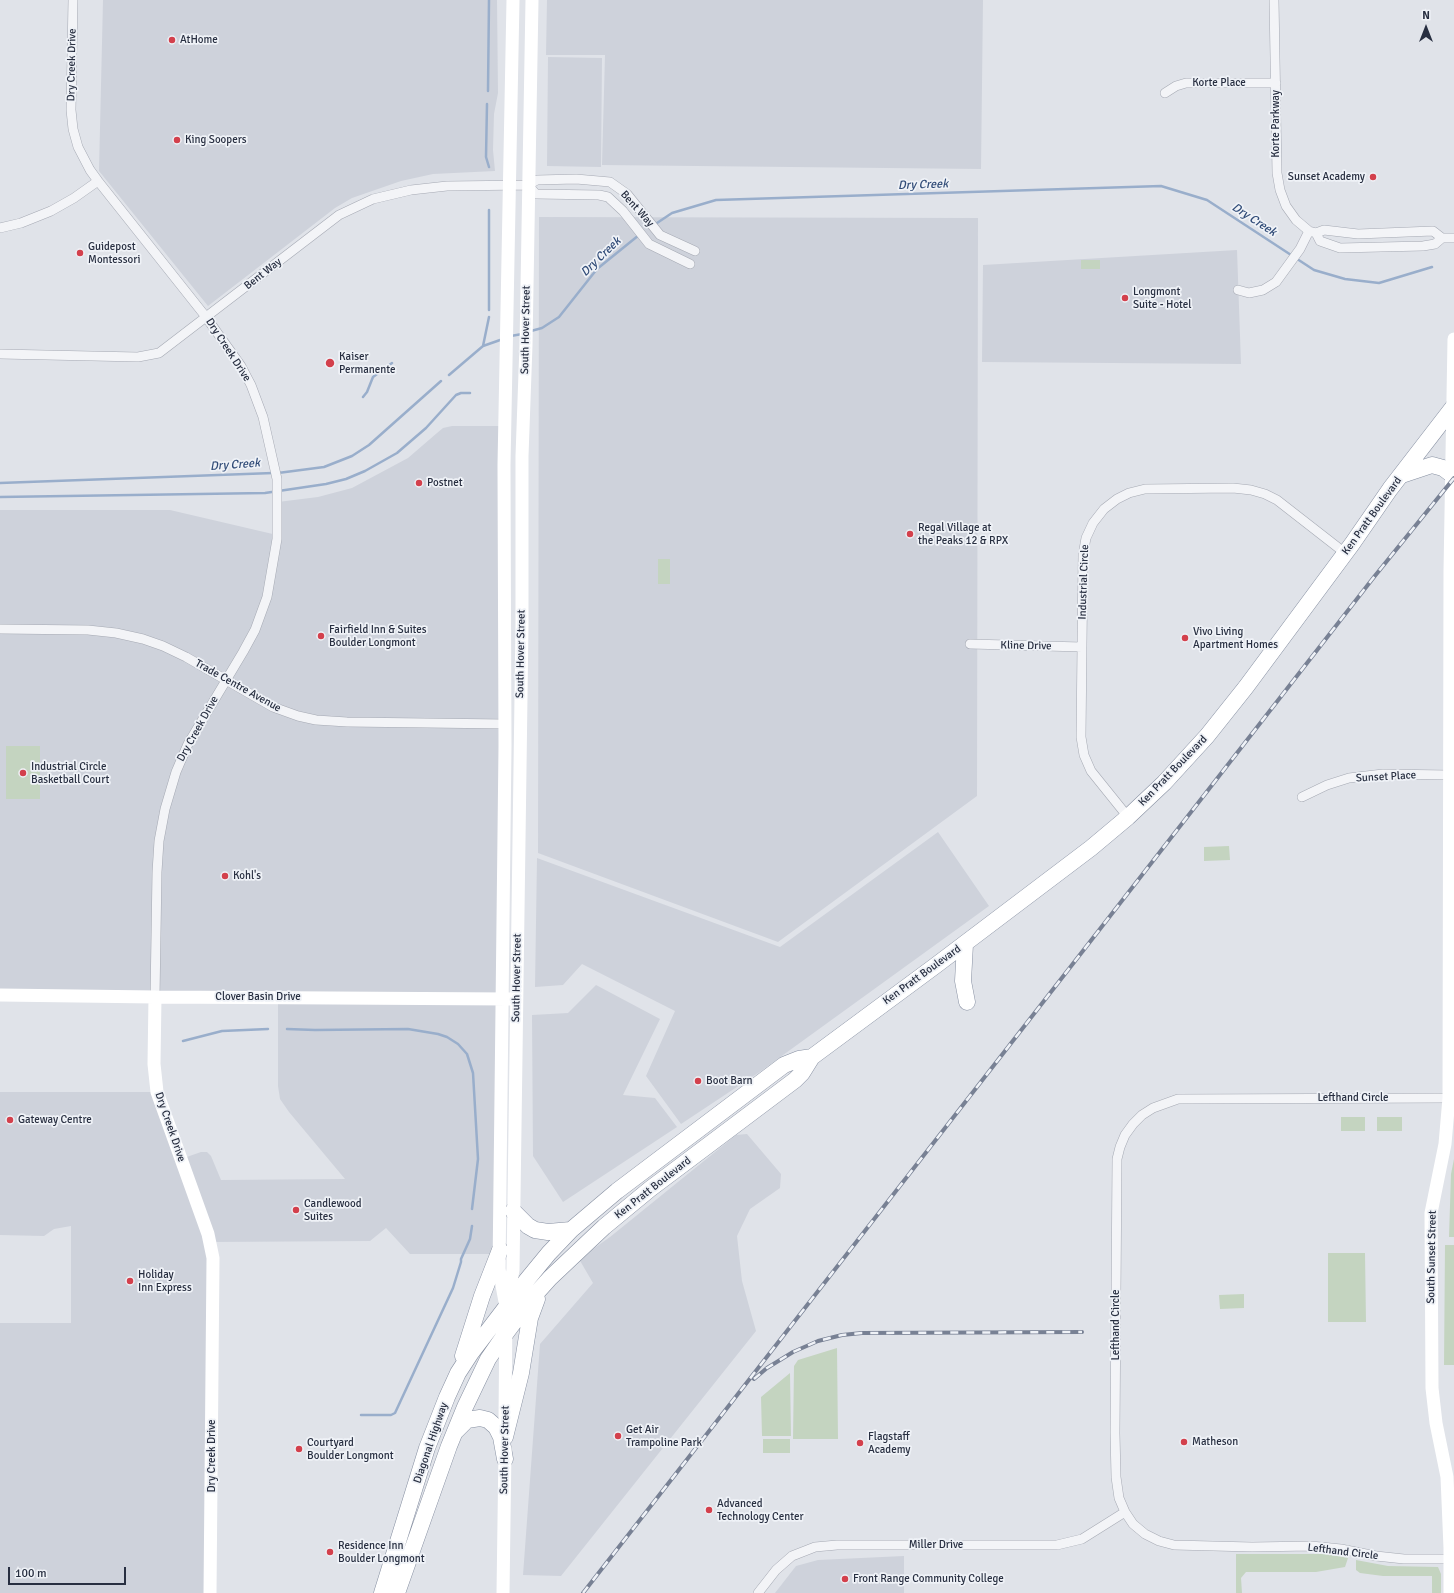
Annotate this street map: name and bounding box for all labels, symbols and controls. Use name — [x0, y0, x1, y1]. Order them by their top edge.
north arrow — [1406, 8, 1446, 48]
text: N — [1422, 9, 1430, 22]
street label: Dry Creek Drive — [65, 28, 79, 102]
place label: AtHome — [180, 33, 218, 47]
marker: AtHome — [167, 35, 177, 45]
street label: Korte Place — [1192, 76, 1246, 90]
street label: Korte Parkway — [1269, 90, 1283, 158]
place label: King Soopers — [185, 133, 247, 147]
marker: King Soopers — [172, 135, 182, 145]
place label: Sunset Academy — [1288, 170, 1365, 184]
marker: Sunset Academy — [1368, 172, 1378, 182]
water label: Dry Creek — [898, 177, 948, 193]
street label: Bent Way — [617, 188, 657, 230]
water label: Dry Creek — [1229, 200, 1279, 240]
water label: Dry Creek — [578, 234, 624, 280]
place label: Guidepost Montessori — [88, 240, 140, 266]
marker: Guidepost Montessori — [75, 248, 85, 258]
street label: Bent Way — [242, 255, 284, 293]
place label: Longmont Suite - Hotel — [1133, 285, 1191, 311]
street label: South Hover Street — [519, 286, 533, 374]
marker: Longmont Suite - Hotel — [1120, 293, 1130, 303]
street label: Dry Creek Drive — [203, 316, 253, 384]
place label: Kaiser Permanente — [339, 350, 396, 376]
marker: Kaiser Permanente — [324, 357, 336, 369]
water label: Dry Creek — [209, 456, 261, 474]
street label: Ken Pratt Boulevard — [1339, 474, 1405, 558]
place label: Postnet — [427, 476, 463, 490]
marker: Postnet — [414, 478, 424, 488]
place label: Regal Village at the Peaks 12 & RPX — [918, 521, 1008, 547]
marker: Regal Village at the Peaks 12 & RPX — [905, 529, 915, 539]
street label: Industrial Circle — [1076, 544, 1092, 620]
street label: South Hover Street — [514, 610, 528, 698]
place label: Fairfield Inn & Suites Boulder Longmont — [329, 623, 427, 649]
place label: Vivo Living Apartment Homes — [1193, 625, 1278, 651]
marker: Fairfield Inn & Suites Boulder Longmont — [316, 631, 326, 641]
marker: Vivo Living Apartment Homes — [1180, 633, 1190, 643]
street label: Kline Drive — [1000, 639, 1052, 653]
street label: Trade Centre Avenue — [193, 657, 283, 715]
street label: Dry Creek Drive — [175, 694, 221, 764]
street label: Ken Pratt Boulevard — [1136, 733, 1210, 809]
place label: Industrial Circle Basketball Court — [31, 760, 109, 786]
marker: Industrial Circle Basketball Court — [18, 768, 28, 778]
street label: Sunset Place — [1356, 769, 1416, 785]
place label: Kohl's — [233, 869, 261, 883]
marker: Kohl's — [220, 871, 230, 881]
street label: South Hover Street — [510, 934, 524, 1022]
street label: Ken Pratt Boulevard — [880, 942, 964, 1008]
street label: Clover Basin Drive — [215, 990, 301, 1004]
place label: Boot Barn — [706, 1074, 753, 1088]
marker: Boot Barn — [693, 1076, 703, 1086]
street label: Dry Creek Drive — [152, 1090, 188, 1164]
street label: Lefthand Circle — [1317, 1091, 1389, 1105]
place label: Gateway Centre — [18, 1113, 92, 1127]
marker: Gateway Centre — [5, 1115, 15, 1125]
street label: Ken Pratt Boulevard — [612, 1154, 694, 1222]
place label: Candlewood Suites — [304, 1197, 362, 1223]
marker: Candlewood Suites — [291, 1205, 301, 1215]
street label: South Sunset Street — [1425, 1210, 1439, 1304]
place label: Holiday Inn Express — [138, 1268, 192, 1294]
marker: Holiday Inn Express — [125, 1276, 135, 1286]
street label: Lefthand Circle — [1109, 1289, 1123, 1361]
street label: Diagonal Highway — [411, 1401, 451, 1485]
street label: South Hover Street — [498, 1406, 512, 1494]
street label: Dry Creek Drive — [205, 1419, 219, 1493]
place label: Get Air Trampoline Park — [626, 1423, 702, 1449]
place label: Flagstaff Academy — [868, 1430, 910, 1456]
marker: Get Air Trampoline Park — [613, 1431, 623, 1441]
place label: Matheson — [1192, 1435, 1238, 1449]
place label: Courtyard Boulder Longmont — [307, 1436, 394, 1462]
marker: Matheson — [1179, 1437, 1189, 1447]
marker: Flagstaff Academy — [855, 1438, 865, 1448]
marker: Courtyard Boulder Longmont — [294, 1444, 304, 1454]
place label: Advanced Technology Center — [717, 1497, 803, 1523]
marker: Advanced Technology Center — [704, 1505, 714, 1515]
street label: Miller Drive — [909, 1538, 963, 1552]
place label: Residence Inn Boulder Longmont — [338, 1539, 425, 1565]
street label: Lefthand Circle — [1307, 1541, 1379, 1563]
marker: Residence Inn Boulder Longmont — [325, 1547, 335, 1557]
scale bar — [10, 1559, 128, 1585]
text: 100 m — [15, 1566, 47, 1581]
place label: Front Range Community College — [853, 1572, 1004, 1586]
marker: Front Range Community College — [840, 1574, 850, 1584]

